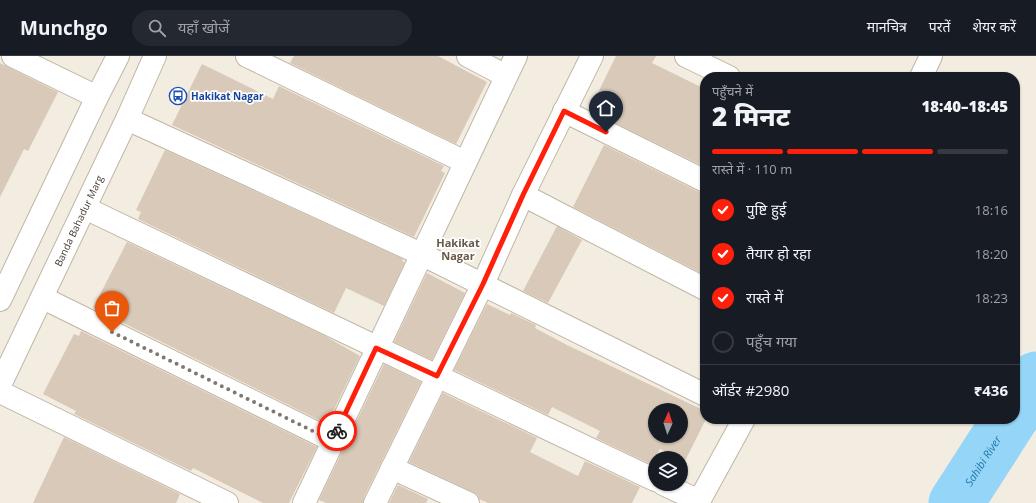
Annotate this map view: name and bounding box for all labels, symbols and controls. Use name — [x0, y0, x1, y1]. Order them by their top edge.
search box — [132, 10, 412, 46]
text: Munchgo — [20, 15, 108, 41]
icon: search — [146, 17, 168, 39]
text: यहाँ खोजें — [178, 17, 229, 37]
text: मानचित्र — [867, 17, 907, 36]
text: परतें — [929, 17, 951, 36]
text: शेयर करें — [973, 17, 1016, 36]
text: पहुँचने में — [712, 82, 753, 100]
bus stop icon: Hakikat Nagar — [168, 86, 188, 106]
place label: Hakikat Nagar — [191, 89, 264, 103]
pin — [589, 91, 623, 132]
text: 18:40–18:45 — [922, 96, 1008, 116]
icon: home — [595, 97, 617, 119]
text: 2 मिनट — [712, 98, 790, 134]
text: रास्ते में · 110 m — [712, 160, 792, 178]
street label: Banda Bahadur Marg — [51, 172, 106, 269]
icon: check — [712, 199, 734, 221]
text: पुष्टि हुई — [746, 199, 786, 219]
text: 18:16 — [975, 201, 1008, 219]
district label: Hakikat Nagar — [436, 235, 480, 263]
icon: check — [712, 243, 734, 265]
text: तैयार हो रहा — [746, 243, 811, 263]
text: 18:20 — [975, 245, 1008, 263]
icon: check — [712, 287, 734, 309]
text: रास्ते में — [746, 287, 783, 307]
text: 18:23 — [975, 289, 1008, 307]
pin — [95, 291, 129, 332]
icon: bag — [101, 297, 123, 319]
text: पहुँच गया — [746, 331, 797, 351]
text: ऑर्डर #2980 — [712, 380, 789, 400]
text: ₹436 — [974, 380, 1008, 400]
north arrow — [648, 403, 688, 443]
map controls — [648, 403, 688, 491]
courier — [317, 411, 357, 451]
icon: bike — [326, 420, 348, 442]
water label: Sahibi River — [961, 432, 1005, 489]
button: layers — [648, 451, 688, 491]

